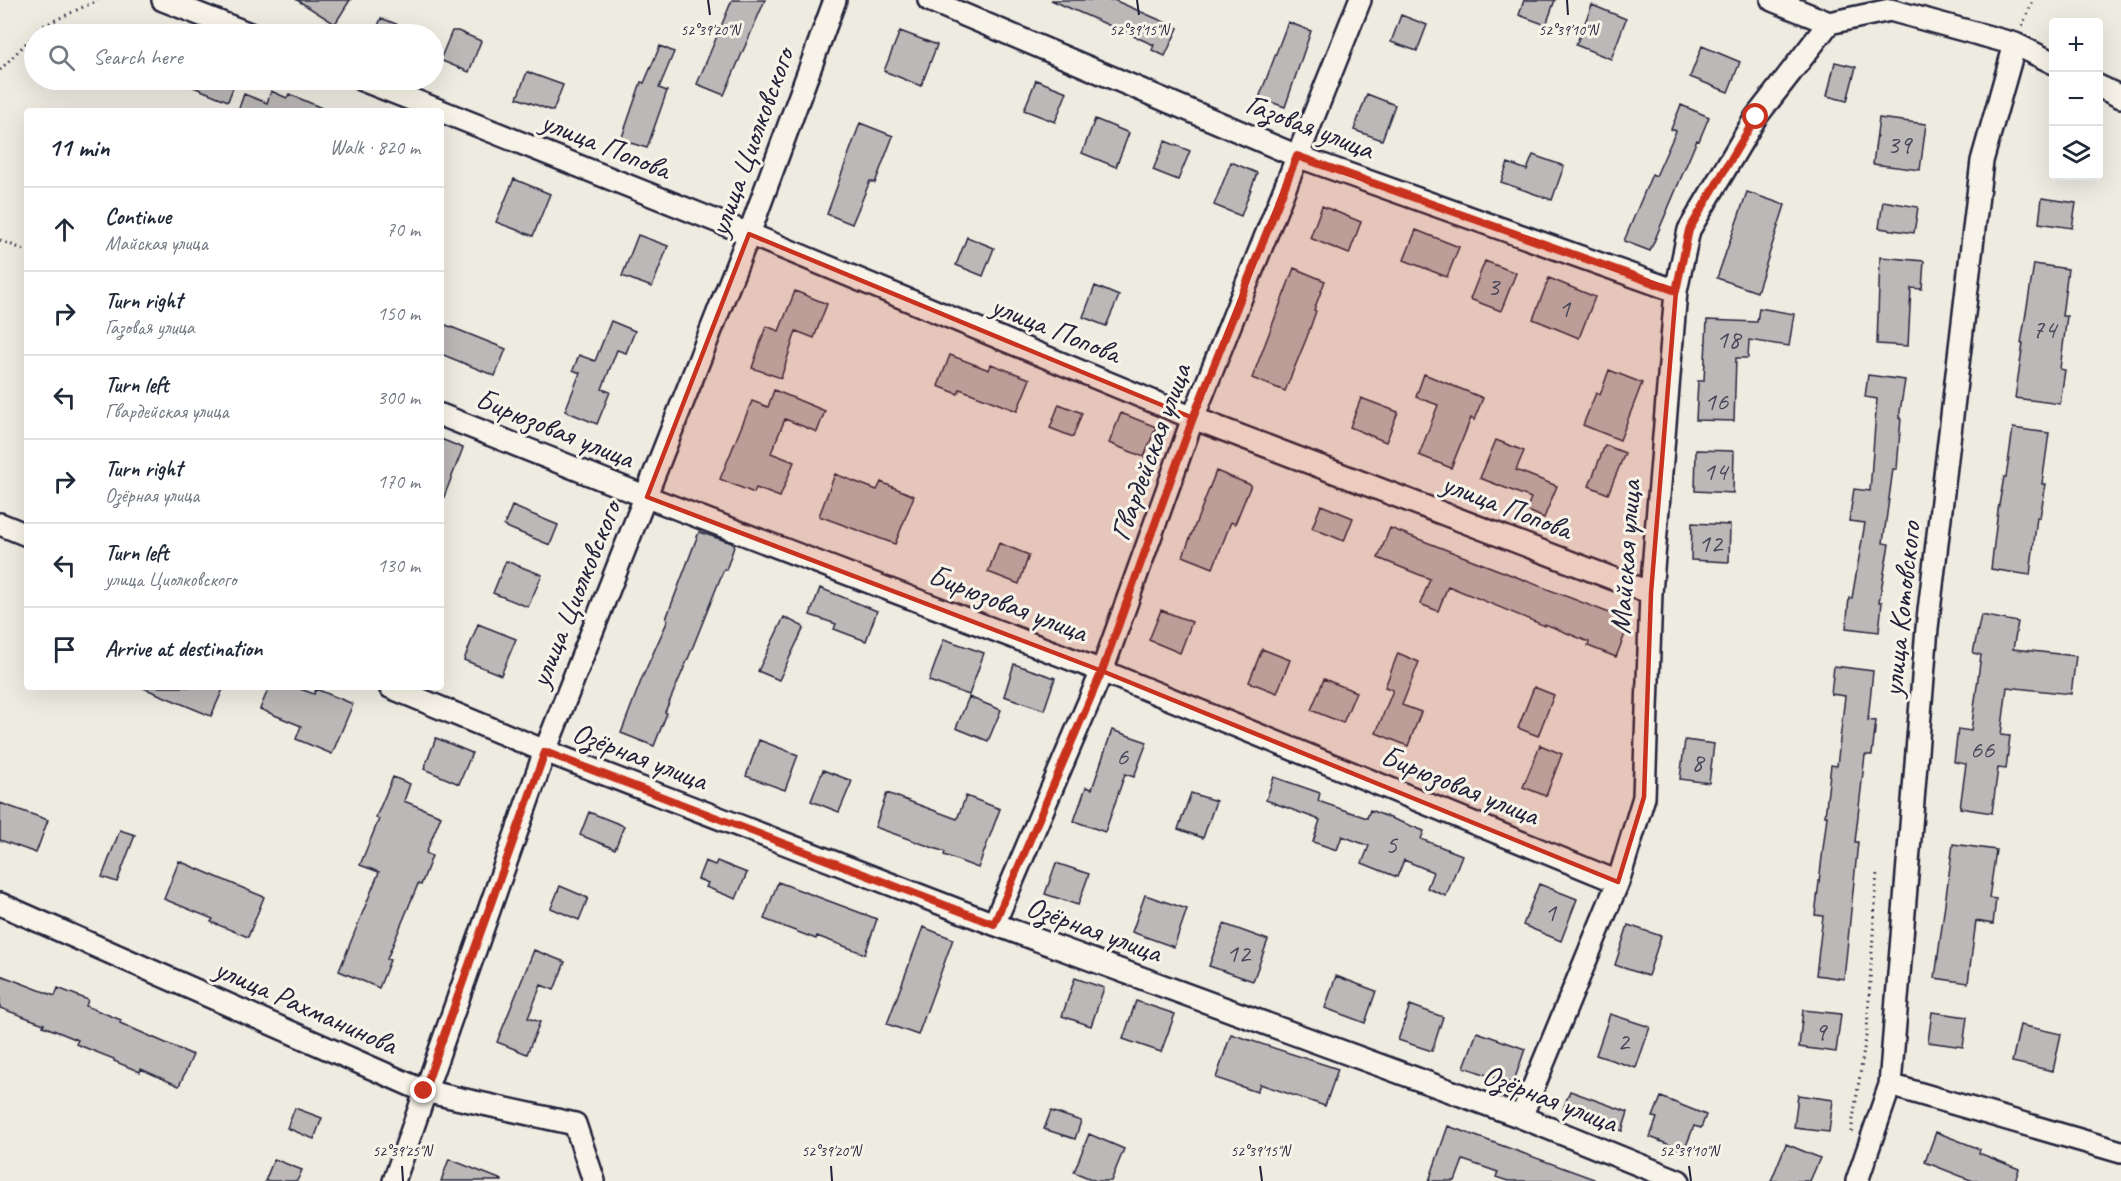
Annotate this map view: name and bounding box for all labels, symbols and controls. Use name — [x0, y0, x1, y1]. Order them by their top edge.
map controls — [2049, 18, 2103, 180]
button: + — [2049, 18, 2103, 72]
text: 52°39'20"N — [680, 21, 743, 40]
text: 52°39'15"N — [1109, 21, 1172, 40]
text: 52°39'10"N — [1538, 21, 1601, 40]
search box — [24, 24, 444, 90]
street label: улица Циолковского — [699, 40, 804, 243]
icon: search — [45, 41, 78, 74]
text: Search here — [93, 43, 183, 71]
button: − — [2049, 72, 2103, 126]
street label: Газовая улица — [1241, 84, 1381, 168]
street label: улица Попова — [534, 101, 679, 189]
route start — [1742, 103, 1768, 129]
button: layers — [2049, 126, 2103, 180]
house number: 39 — [1887, 127, 1913, 161]
text: 11 min — [48, 131, 110, 164]
text: Walk · 820 m — [330, 135, 420, 160]
text: Continue — [105, 203, 171, 231]
icon: ahead — [48, 213, 81, 246]
text: 70 m — [386, 217, 420, 242]
text: Майская улица — [105, 231, 208, 256]
house number: 3 — [1487, 269, 1501, 303]
street label: улица Попова — [984, 285, 1129, 373]
text: Turn right — [105, 287, 182, 315]
house number: 1 — [1558, 291, 1572, 325]
icon: right — [48, 297, 81, 330]
text: 150 m — [377, 301, 420, 326]
house number: 74 — [2032, 312, 2059, 346]
text: Газовая улица — [105, 315, 195, 340]
house number: 18 — [1716, 322, 1743, 356]
street label: Гвардейская улица — [1100, 357, 1200, 546]
text: Turn left — [105, 371, 169, 399]
street label: Бирюзовая улица — [470, 379, 641, 478]
icon: left — [48, 381, 81, 414]
house number: 16 — [1704, 384, 1729, 418]
text: 300 m — [377, 385, 420, 410]
text: Гвардейская улица — [105, 399, 228, 424]
house number: 14 — [1703, 454, 1730, 488]
text: Turn right — [105, 455, 182, 483]
street label: улица Попова — [1435, 463, 1580, 549]
icon: right — [48, 465, 81, 498]
text: 170 m — [377, 469, 420, 494]
street label: Майская улица — [1601, 477, 1649, 635]
text: Озёрная улица — [105, 483, 199, 508]
street label: улица Циолковского — [520, 492, 631, 694]
street label: улица Котовского — [1873, 518, 1929, 700]
house number: 12 — [1698, 526, 1724, 560]
text: Turn left — [105, 539, 169, 567]
icon: left — [48, 549, 81, 582]
text: 130 m — [377, 553, 420, 578]
street label: Бирюзовая улица — [923, 555, 1095, 651]
text: улица Циолковского — [105, 567, 237, 592]
icon: arrive — [48, 633, 81, 666]
text: Arrive at destination — [105, 635, 262, 663]
street label: Озёрная улица — [567, 713, 715, 800]
house number: 66 — [1970, 732, 1995, 766]
street label: Бирюзовая улица — [1375, 736, 1546, 835]
house number: 6 — [1116, 739, 1129, 773]
house number: 8 — [1691, 745, 1706, 779]
house number: 5 — [1385, 827, 1399, 861]
street label: Озёрная улица — [1021, 887, 1169, 972]
house number: 1 — [1544, 895, 1558, 929]
house number: 12 — [1226, 936, 1252, 970]
street label: улица Рахманинова — [207, 948, 405, 1064]
house number: 9 — [1814, 1014, 1828, 1048]
house number: 2 — [1617, 1024, 1631, 1058]
street label: Озёрная улица — [1477, 1055, 1625, 1142]
route end — [410, 1077, 436, 1103]
text: 52°39'25"N — [372, 1142, 435, 1161]
text: 52°39'20"N — [801, 1142, 864, 1161]
text: 52°39'15"N — [1230, 1142, 1293, 1161]
text: 52°39'10"N — [1659, 1142, 1722, 1161]

